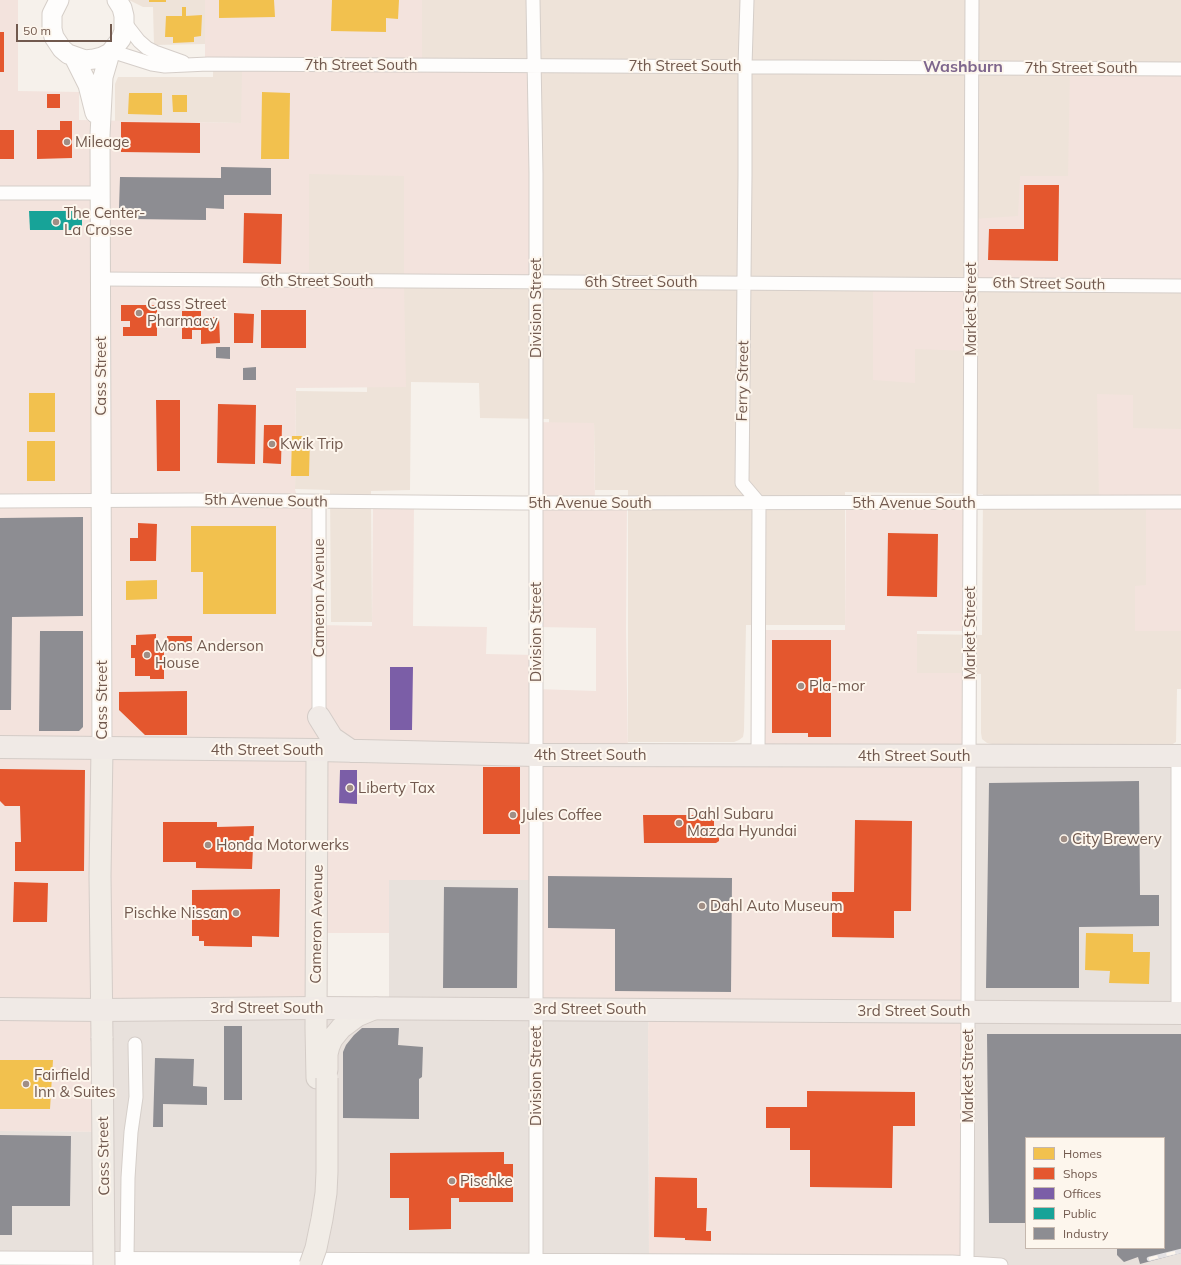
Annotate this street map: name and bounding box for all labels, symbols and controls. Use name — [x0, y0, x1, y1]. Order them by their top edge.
scale bar — [18, 16, 114, 42]
text: 50 m — [23, 23, 51, 38]
street label: 7th Street South — [305, 56, 417, 74]
street label: 7th Street South — [629, 57, 741, 75]
district label: Washburn — [923, 57, 1003, 77]
street label: 7th Street South — [1025, 59, 1137, 77]
place label: Mileage — [75, 133, 129, 151]
marker: Mileage — [62, 137, 72, 147]
place label: The Center- La Crosse — [64, 204, 145, 239]
marker: The Center- La Crosse — [51, 217, 61, 227]
street label: Division Street — [527, 258, 545, 358]
street label: Market Street — [962, 262, 980, 356]
street label: 6th Street South — [261, 272, 373, 290]
street label: 6th Street South — [585, 273, 697, 291]
street label: 6th Street South — [992, 274, 1106, 294]
place label: Cass Street Pharmacy — [147, 295, 226, 330]
marker: Cass Street Pharmacy — [134, 308, 144, 318]
street label: Cass Street — [92, 336, 110, 416]
street label: Ferry Street — [733, 340, 753, 422]
place label: Kwik Trip — [280, 435, 343, 453]
marker: Kwik Trip — [267, 439, 277, 449]
street label: 5th Avenue South — [204, 491, 328, 511]
street label: 5th Avenue South — [528, 494, 652, 512]
street label: 5th Avenue South — [852, 494, 976, 512]
street label: Cameron Avenue — [310, 538, 328, 658]
street label: Division Street — [527, 582, 545, 682]
street label: Market Street — [961, 586, 979, 680]
place label: Mons Anderson House — [155, 637, 264, 672]
marker: Mons Anderson House — [142, 650, 152, 660]
street label: Cass Street — [93, 660, 111, 740]
place label: Pla-mor — [809, 677, 865, 695]
marker: Pla-mor — [796, 681, 806, 691]
street label: 4th Street South — [211, 741, 323, 759]
street label: 4th Street South — [534, 746, 646, 764]
street label: 4th Street South — [858, 747, 970, 765]
place label: Liberty Tax — [358, 779, 435, 797]
marker: Liberty Tax — [345, 783, 355, 793]
place label: Dahl Subaru Mazda Hyundai — [687, 805, 797, 840]
place label: Jules Coffee — [521, 806, 602, 824]
marker: Jules Coffee — [508, 810, 518, 820]
marker: Dahl Subaru Mazda Hyundai — [674, 818, 684, 828]
place label: City Brewery — [1072, 830, 1162, 848]
marker: City Brewery — [1059, 834, 1069, 844]
place label: Honda Motorwerks — [216, 836, 349, 854]
marker: Honda Motorwerks — [203, 840, 213, 850]
street label: Cameron Avenue — [307, 864, 327, 984]
place label: Dahl Auto Museum — [710, 897, 843, 915]
marker: Dahl Auto Museum — [697, 901, 707, 911]
place label: Pischke Nissan — [124, 904, 228, 922]
marker: Pischke Nissan — [231, 908, 241, 918]
street label: 3rd Street South — [210, 999, 324, 1017]
street label: 3rd Street South — [533, 1000, 647, 1018]
street label: 3rd Street South — [857, 1002, 971, 1020]
street label: Division Street — [527, 1026, 545, 1126]
street label: Market Street — [959, 1029, 977, 1123]
place label: Fairfield Inn & Suites — [34, 1066, 116, 1101]
marker: Fairfield Inn & Suites — [21, 1079, 31, 1089]
street label: Cass Street — [94, 1116, 114, 1196]
legend — [1025, 1137, 1165, 1249]
text: Homes — [1063, 1146, 1102, 1161]
text: Shops — [1063, 1166, 1098, 1181]
place label: Pischke — [460, 1172, 513, 1190]
marker: Pischke — [447, 1176, 457, 1186]
text: Offices — [1063, 1186, 1101, 1201]
text: Public — [1063, 1206, 1097, 1221]
text: Industry — [1063, 1226, 1108, 1241]

